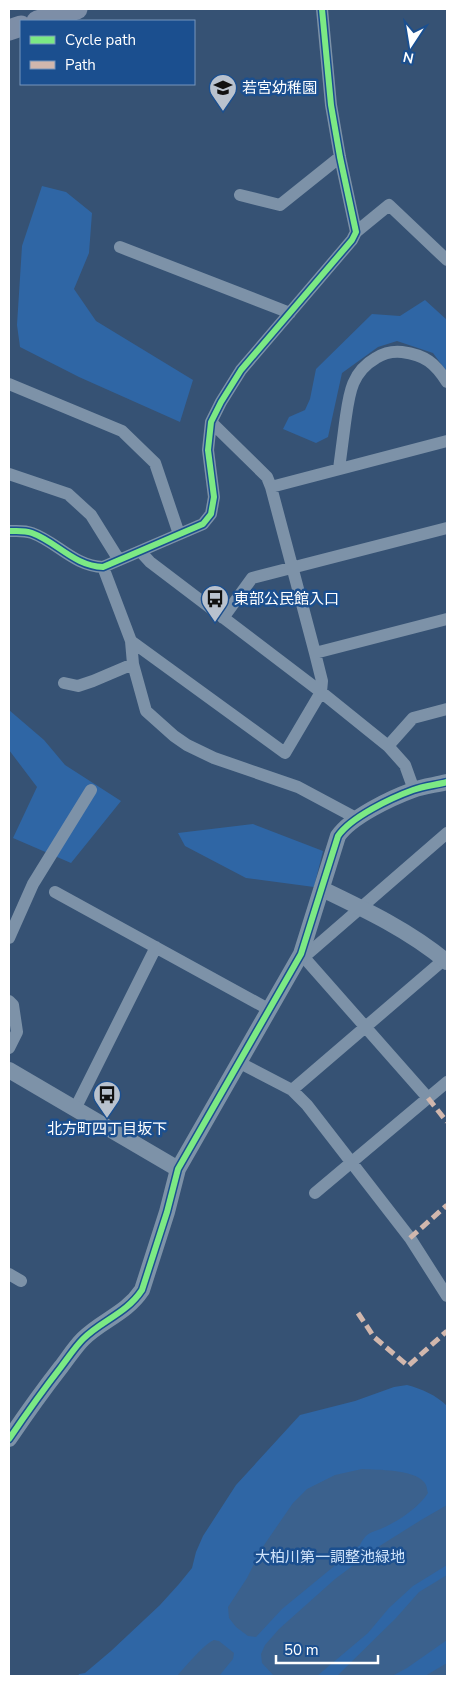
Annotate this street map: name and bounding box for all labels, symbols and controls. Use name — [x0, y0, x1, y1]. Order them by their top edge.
legend — [20, 20, 195, 85]
north arrow — [386, 20, 436, 70]
text: Cycle path — [65, 30, 136, 50]
text: N — [401, 47, 416, 68]
text: Path — [65, 55, 96, 75]
school or university icon: 若宮幼稚園 — [208, 73, 238, 112]
place label: 若宮幼稚園 — [242, 78, 317, 98]
bus stop icon: 東部公民館入口 — [200, 584, 230, 623]
place label: 東部公民館入口 — [234, 589, 339, 609]
bus stop icon: 北方町四丁目坂下 — [92, 1080, 122, 1119]
place label: 北方町四丁目坂下 — [47, 1119, 167, 1139]
park label: 大柏川第一調整池緑地 — [255, 1547, 405, 1567]
scale bar — [276, 1632, 378, 1664]
text: 50 m — [284, 1640, 319, 1660]

